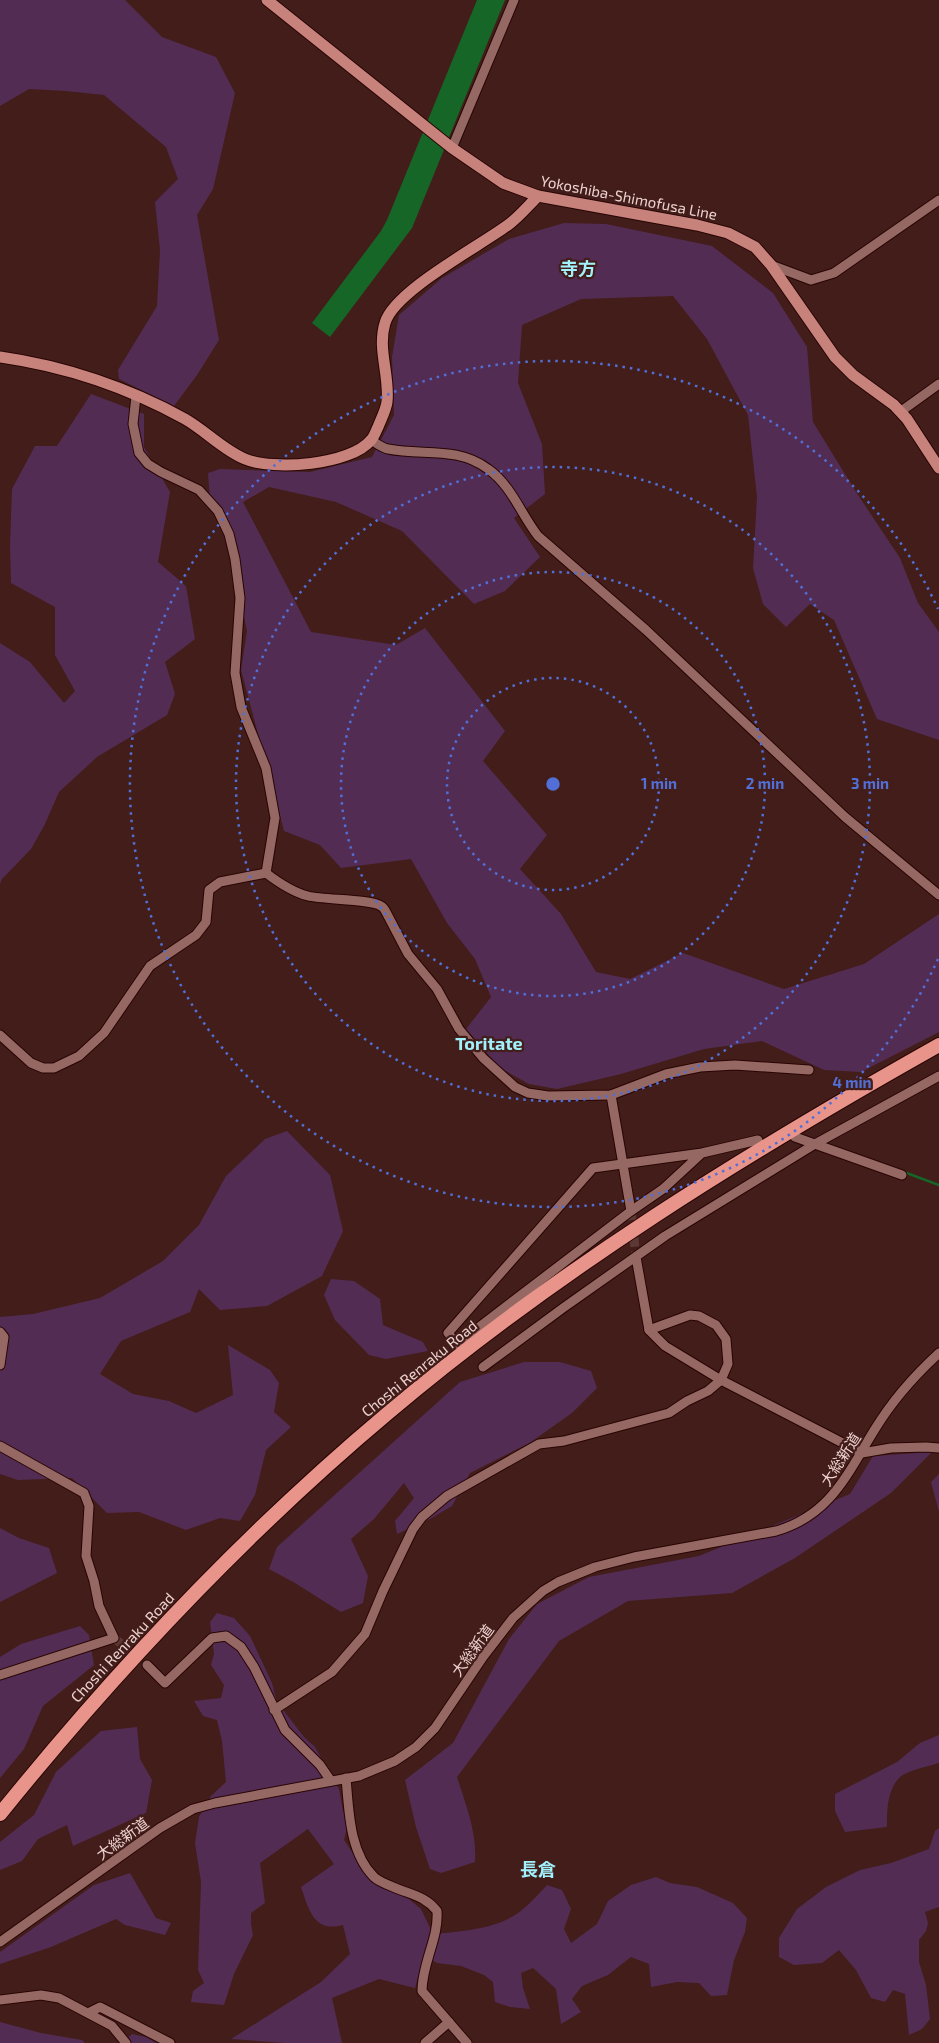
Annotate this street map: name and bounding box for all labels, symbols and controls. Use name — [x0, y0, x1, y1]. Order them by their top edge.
street label: Yokoshiba-Shimofusa Line — [539, 171, 719, 223]
district label: 寺方 — [560, 257, 596, 279]
text: 1 min — [641, 774, 677, 792]
text: 2 min — [746, 774, 784, 792]
text: 3 min — [851, 774, 889, 792]
centre of rings — [544, 775, 562, 793]
district label: Toritate — [455, 1032, 523, 1054]
text: 4 min — [832, 1073, 872, 1091]
street label: Choshi Renraku Road — [358, 1316, 480, 1420]
street label: 大総新道 — [816, 1429, 864, 1489]
street label: Choshi Renraku Road — [66, 1588, 178, 1706]
street label: 大総新道 — [447, 1620, 497, 1680]
street label: 大総新道 — [92, 1813, 152, 1863]
district label: 長倉 — [520, 1858, 556, 1880]

